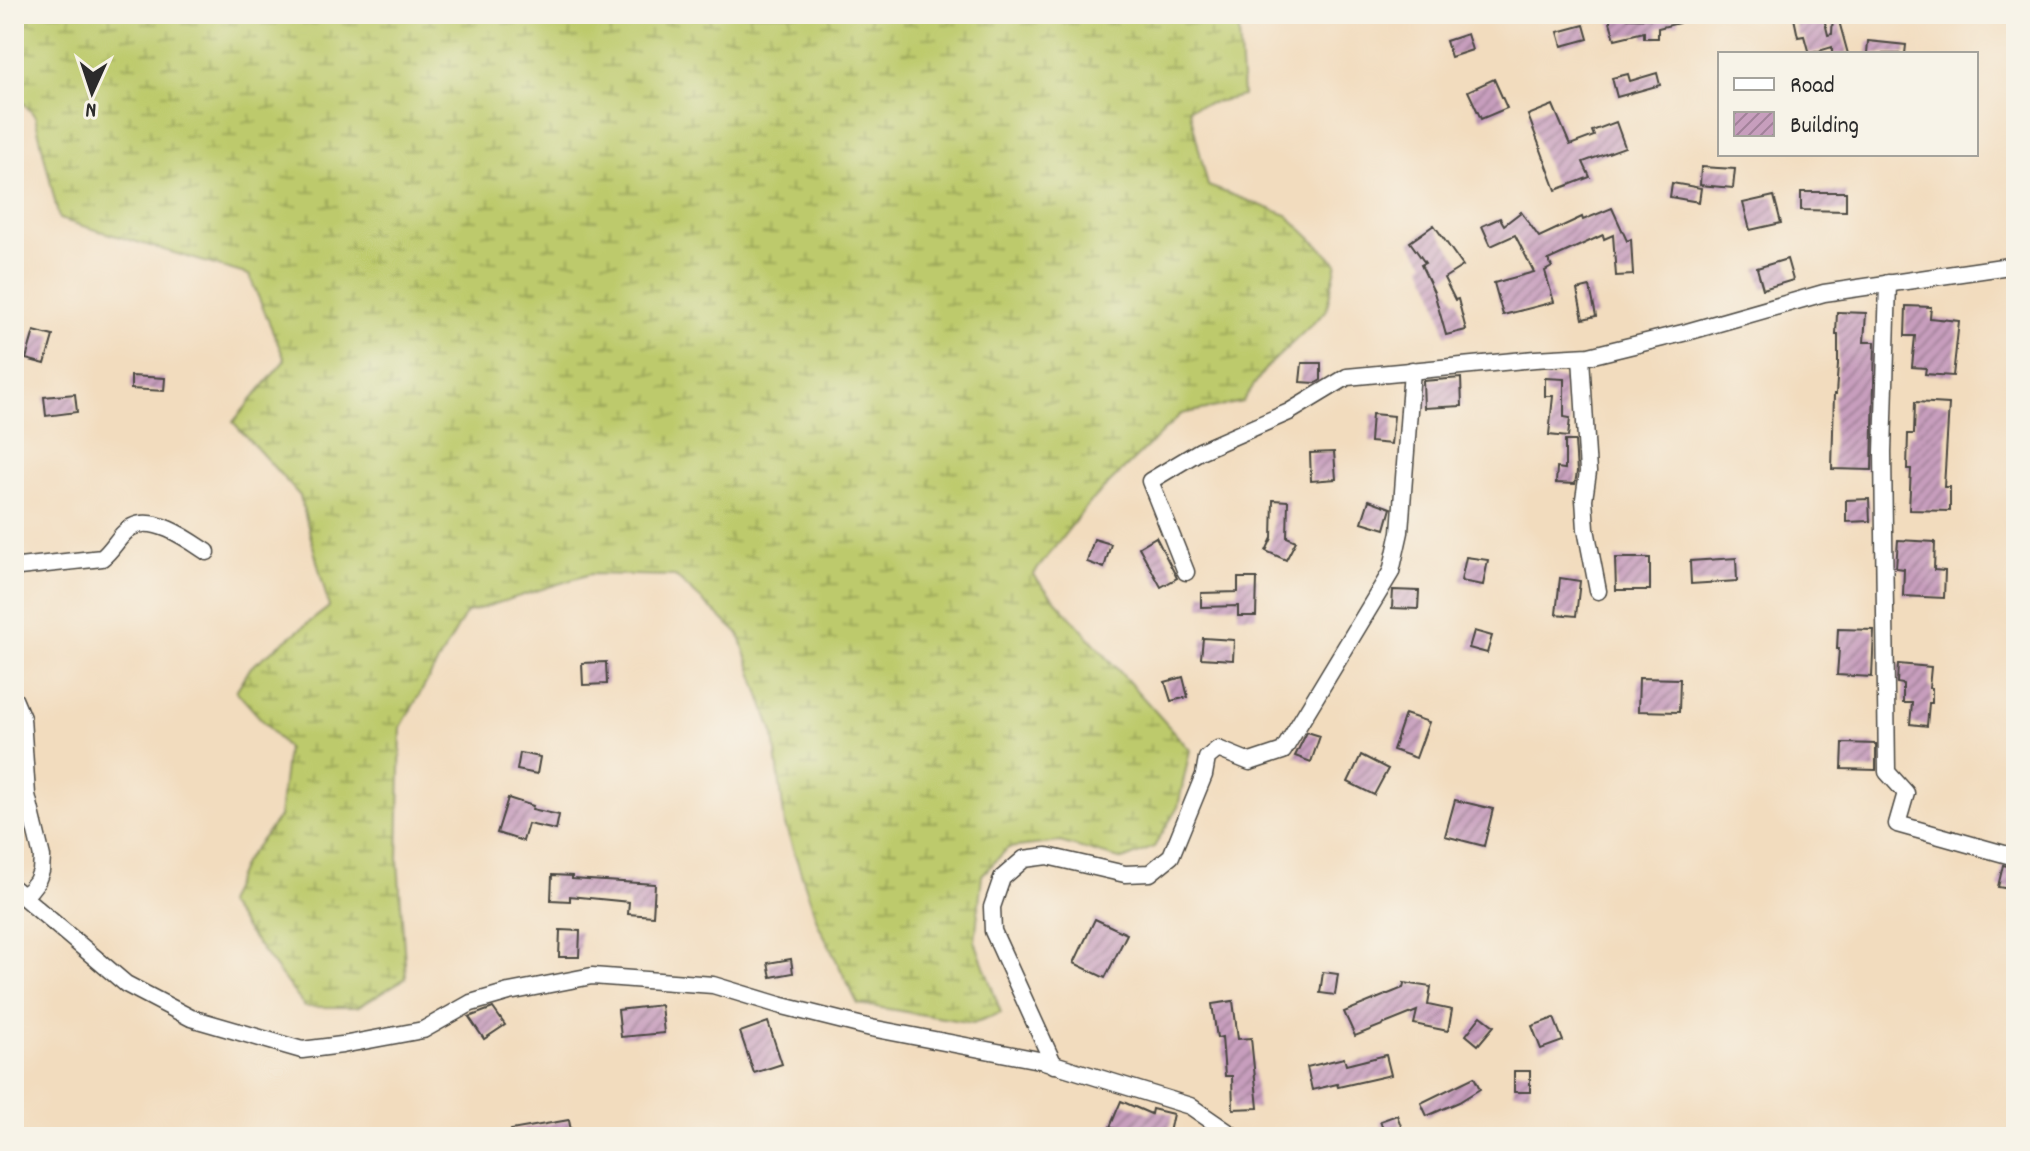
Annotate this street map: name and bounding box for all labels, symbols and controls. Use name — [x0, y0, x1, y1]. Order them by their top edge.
north arrow — [52, 52, 132, 132]
legend — [1718, 52, 1978, 156]
text: Road — [1790, 70, 1835, 104]
text: N — [85, 93, 97, 124]
text: Building — [1790, 110, 1859, 144]

